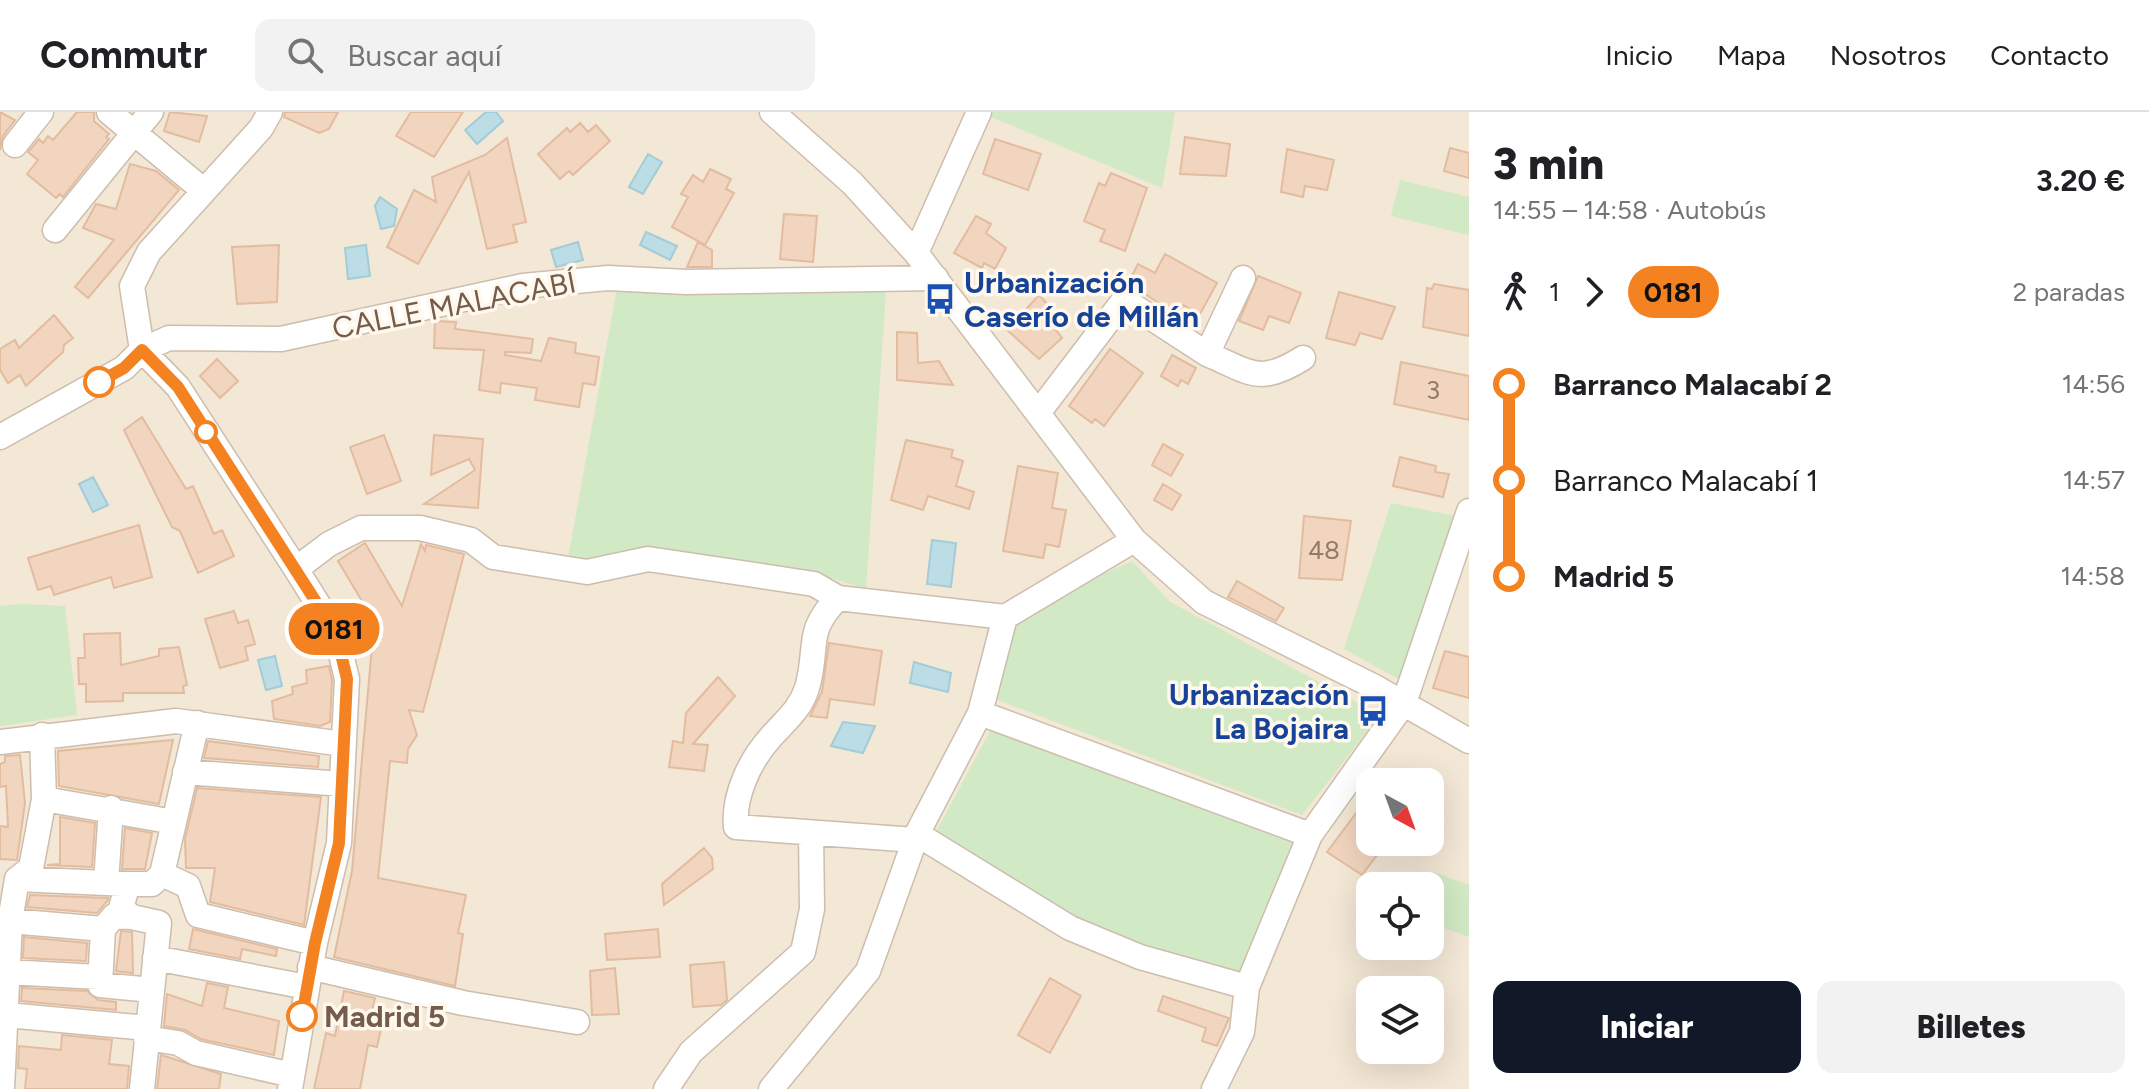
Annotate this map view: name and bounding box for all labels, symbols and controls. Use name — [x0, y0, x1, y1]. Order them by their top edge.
search box — [255, 19, 815, 91]
text: Commutr — [40, 32, 207, 78]
icon: search — [283, 33, 327, 77]
text: Buscar aquí — [347, 37, 502, 74]
text: Inicio — [1605, 38, 1673, 72]
text: Mapa — [1717, 38, 1786, 72]
text: Nosotros — [1830, 38, 1946, 72]
text: Contacto — [1990, 38, 2109, 72]
text: 3 min — [1493, 137, 1604, 190]
text: 3.20 € — [2036, 162, 2125, 199]
text: 14:55 – 14:58 · Autobús — [1493, 194, 1766, 226]
street label: CALLE MALACABÍ — [329, 263, 580, 347]
place label: Urbanización Caserío de Millán — [964, 264, 1199, 335]
icon: walk — [1493, 270, 1537, 314]
icon: forward — [1572, 270, 1616, 314]
text: 0181 — [1644, 275, 1703, 309]
text: 1 — [1549, 276, 1560, 308]
text: 2 paradas — [2013, 276, 2125, 308]
bus stop icon: Urbanización Caserío de Millán — [923, 282, 957, 316]
text: Barranco Malacabí 2 — [1553, 366, 1832, 403]
unlabelled marker — [84, 367, 114, 397]
text: 14:56 — [2062, 368, 2125, 400]
house number: 3 — [1426, 374, 1440, 406]
unlabelled marker — [195, 421, 217, 443]
text: Barranco Malacabí 1 — [1553, 462, 1818, 499]
text: 14:57 — [2063, 464, 2125, 496]
house number: 48 — [1308, 534, 1340, 566]
text: Madrid 5 — [1553, 558, 1674, 595]
text: 14:58 — [2061, 560, 2125, 592]
line badge: 0181 — [278, 603, 390, 655]
text: 0181 — [305, 612, 363, 646]
place label: Urbanización La Bojaira — [1169, 676, 1349, 747]
bus stop icon: Urbanización La Bojaira — [1356, 694, 1390, 728]
north arrow — [1356, 768, 1444, 856]
map controls — [1356, 768, 1444, 1064]
button: locate — [1356, 872, 1444, 960]
button: layers — [1356, 976, 1444, 1064]
button: Iniciar — [1493, 981, 1801, 1073]
button: Billetes — [1817, 981, 2125, 1073]
place label: Madrid 5 — [324, 998, 445, 1035]
marker: Madrid 5 — [287, 1001, 317, 1031]

